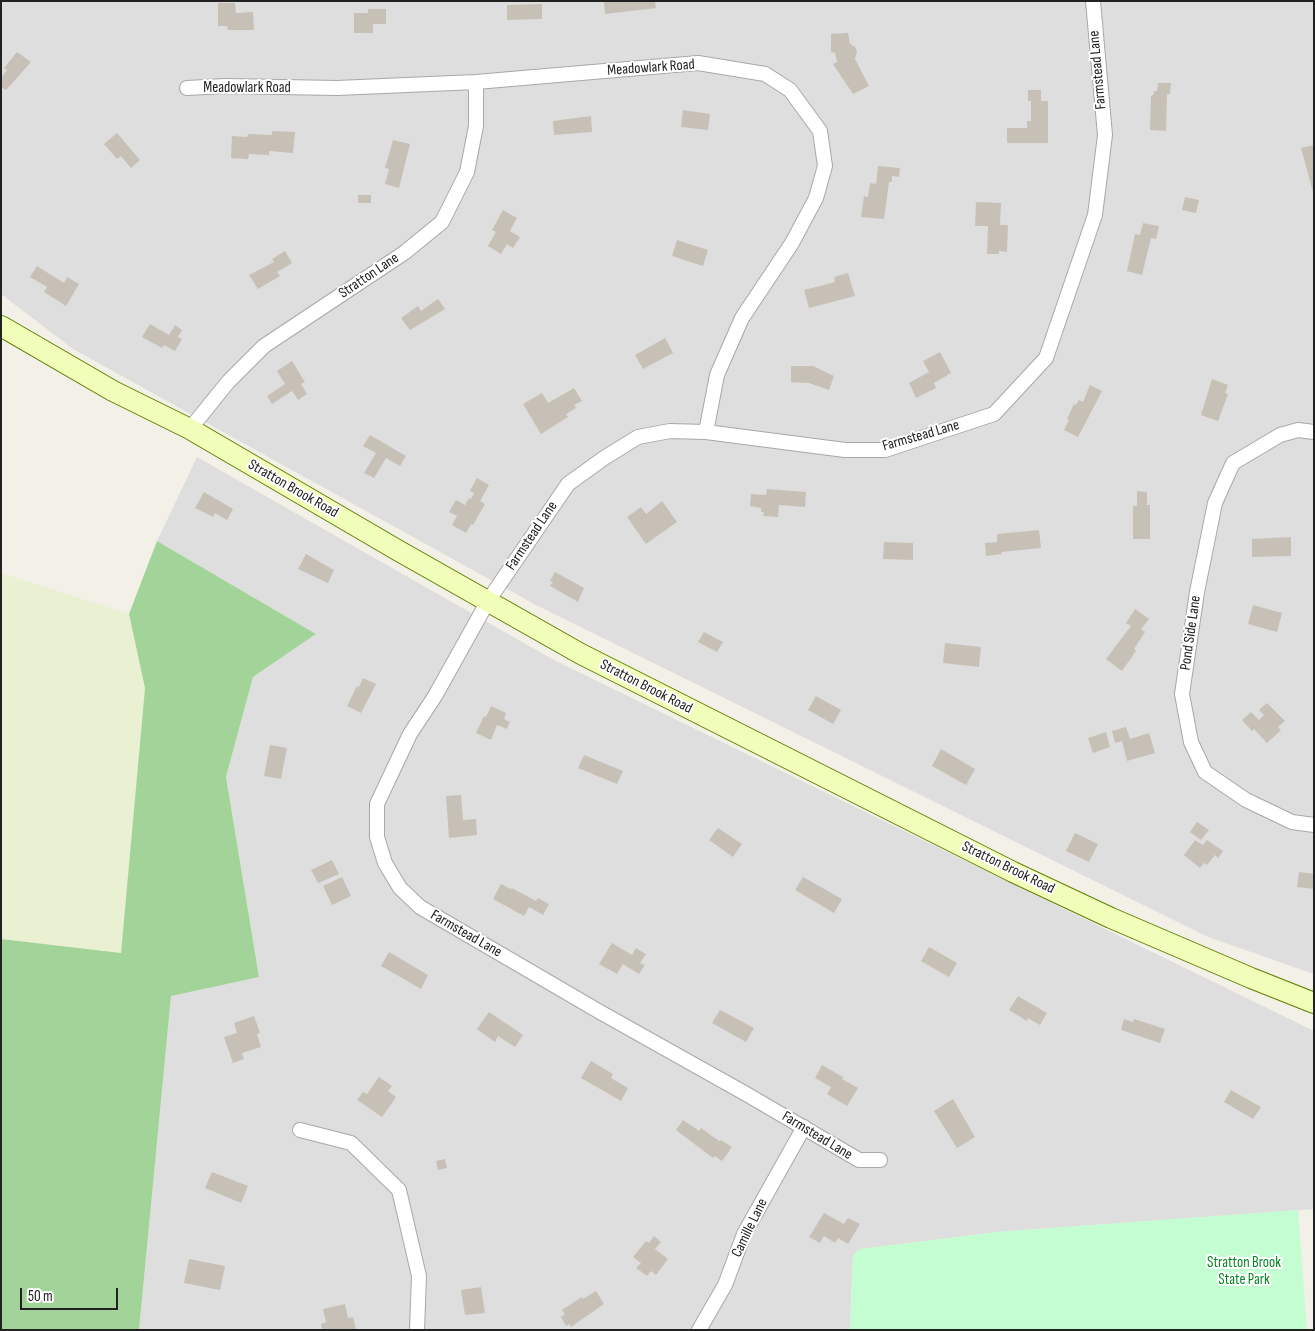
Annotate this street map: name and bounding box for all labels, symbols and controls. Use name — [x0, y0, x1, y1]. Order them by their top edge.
street label: Farmstead Lane — [1086, 30, 1110, 110]
street label: Meadowlark Road — [607, 56, 695, 80]
street label: Meadowlark Road — [203, 79, 291, 97]
street label: Stratton Lane — [336, 249, 402, 303]
street label: Farmstead Lane — [880, 416, 962, 456]
street label: Stratton Brook Road — [245, 456, 341, 522]
street label: Farmstead Lane — [502, 498, 562, 574]
street label: Pond Side Lane — [1177, 594, 1205, 672]
street label: Stratton Brook Road — [597, 656, 695, 718]
street label: Stratton Brook Road — [959, 838, 1057, 898]
street label: Farmstead Lane — [427, 906, 505, 962]
street label: Farmstead Lane — [778, 1108, 856, 1164]
street label: Camille Lane — [728, 1196, 772, 1260]
park label: Stratton Brook State Park — [1207, 1254, 1281, 1289]
scale bar — [22, 1278, 120, 1310]
text: 50 m — [28, 1287, 53, 1306]

